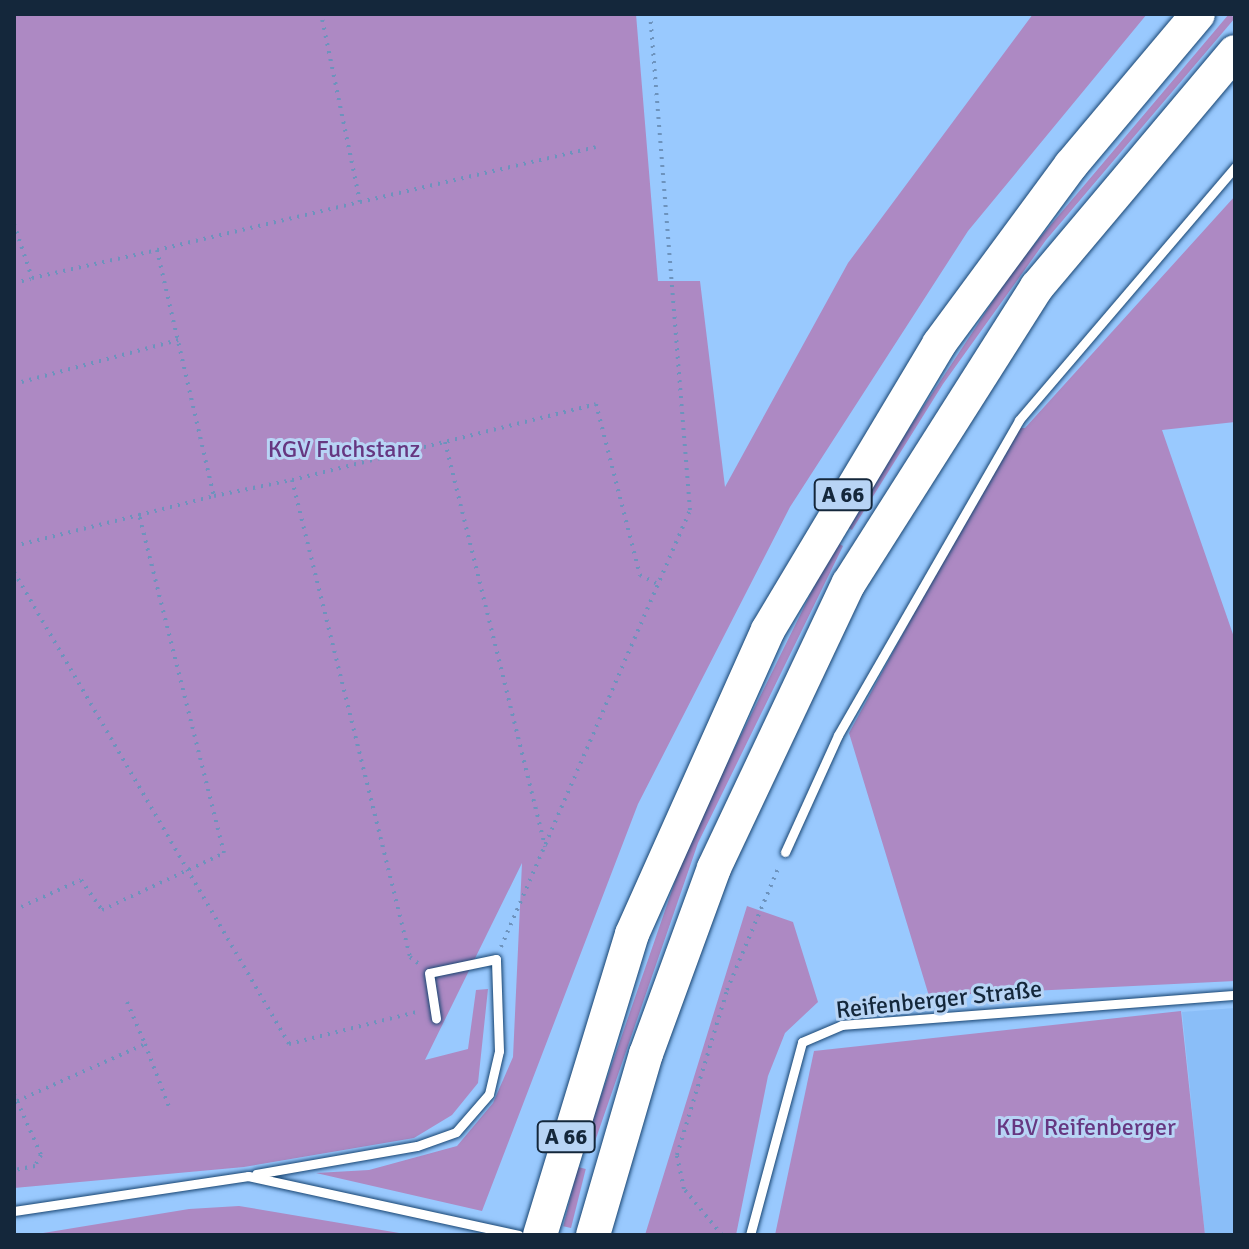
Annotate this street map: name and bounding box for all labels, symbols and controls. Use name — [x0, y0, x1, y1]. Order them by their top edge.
park label: KGV Fuchstanz — [268, 436, 420, 464]
road number: A 66 — [813, 477, 873, 513]
street label: Reifenberger Straße — [835, 975, 1043, 1025]
park label: KBV Reifenberger — [996, 1114, 1176, 1142]
road number: A 66 — [536, 1119, 596, 1155]

